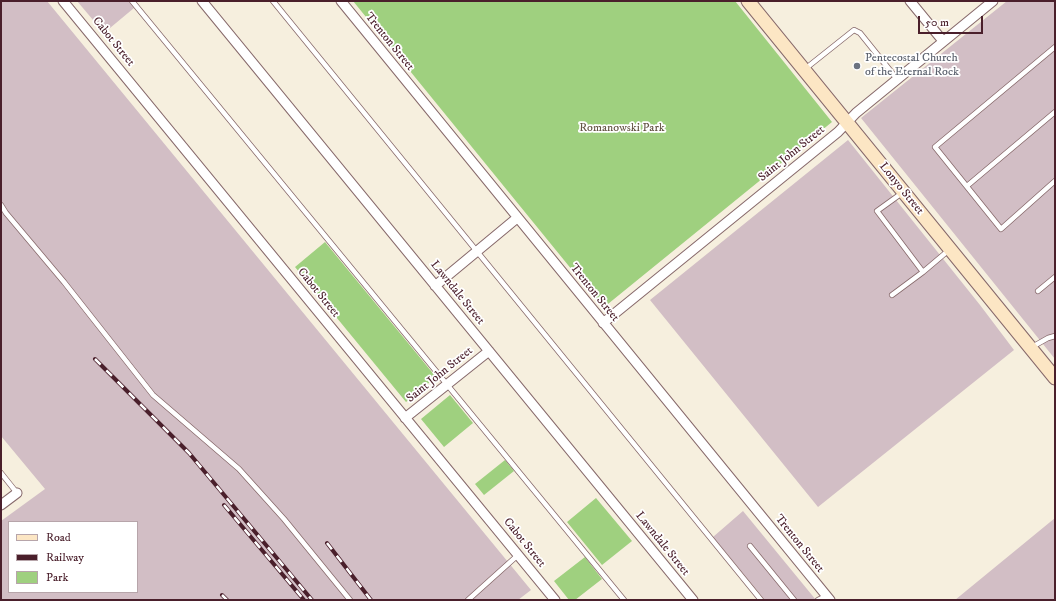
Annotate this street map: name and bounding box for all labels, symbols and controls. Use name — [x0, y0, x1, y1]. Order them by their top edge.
scale bar — [920, 8, 985, 34]
street label: Trenton Street — [361, 10, 417, 74]
street label: Cabot Street — [89, 14, 137, 70]
text: 50 m — [925, 15, 949, 30]
place label: Pentecostal Church of the Eternal Rock — [865, 52, 959, 80]
marker: Pentecostal Church of the Eternal Rock — [852, 61, 862, 71]
park label: Romanowski Park — [579, 122, 665, 136]
street label: Saint John Street — [756, 123, 828, 185]
street label: Lonyo Street — [876, 160, 926, 218]
street label: Lawndale Street — [427, 258, 487, 328]
street label: Trenton Street — [566, 261, 622, 325]
street label: Cabot Street — [294, 265, 342, 321]
street label: Saint John Street — [404, 344, 476, 406]
street label: Lawndale Street — [632, 509, 692, 579]
street label: Trenton Street — [771, 512, 827, 576]
street label: Cabot Street — [500, 515, 548, 571]
legend — [8, 521, 138, 593]
text: Road — [46, 530, 71, 545]
text: Railway — [46, 550, 84, 565]
text: Park — [46, 570, 68, 585]

